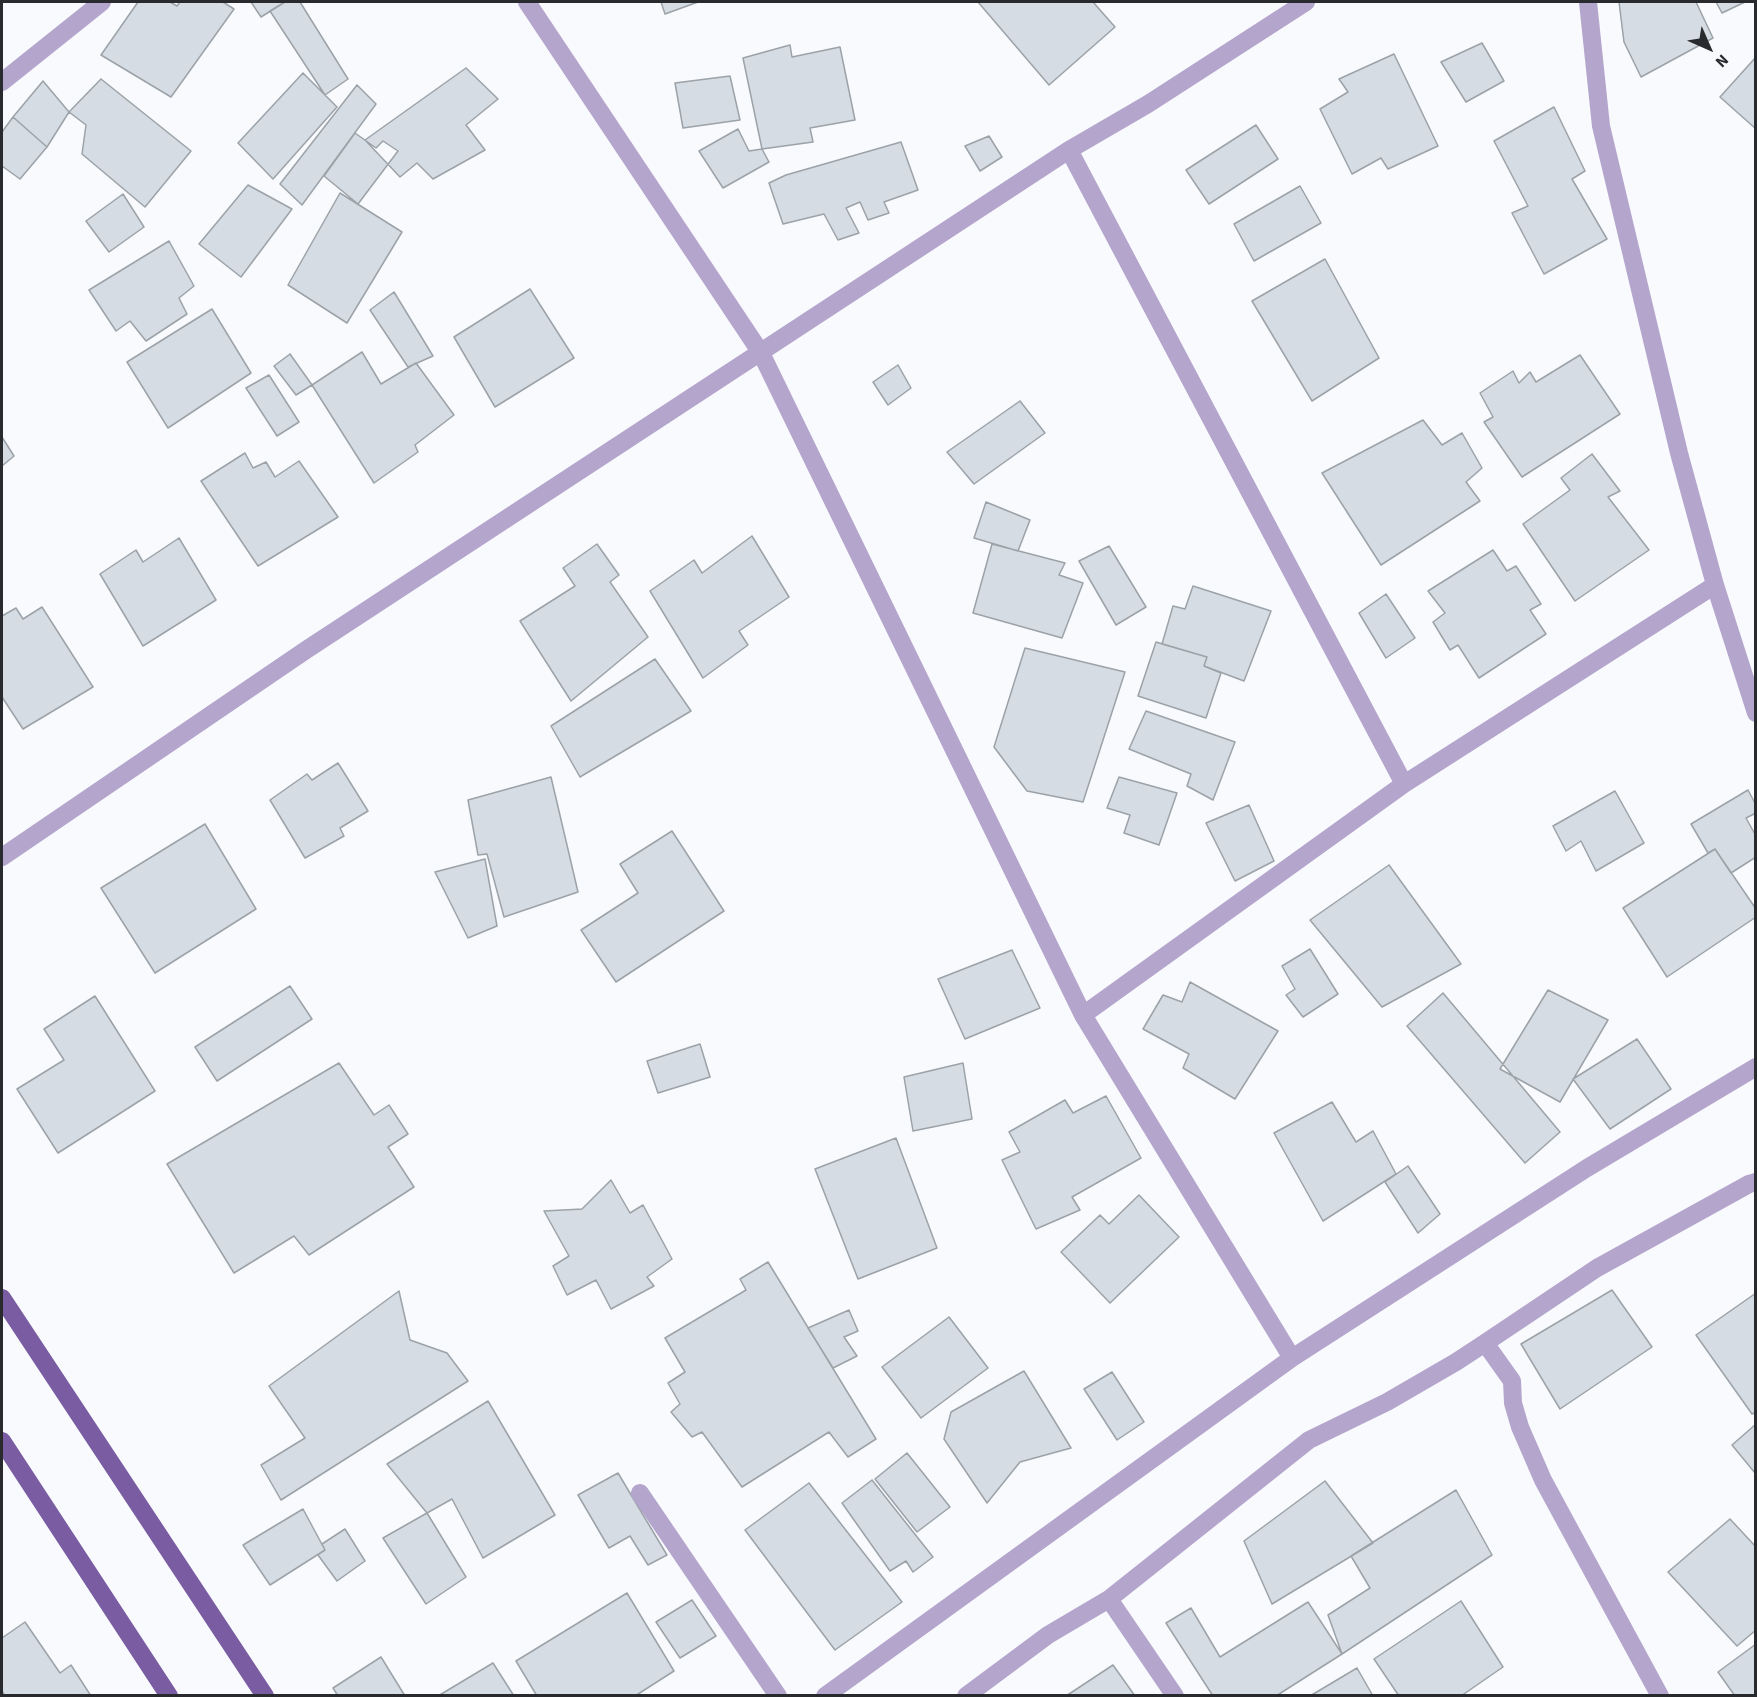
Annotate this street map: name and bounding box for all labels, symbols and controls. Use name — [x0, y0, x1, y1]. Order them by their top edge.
north arrow — [1679, 18, 1739, 78]
text: N — [1710, 49, 1733, 72]

